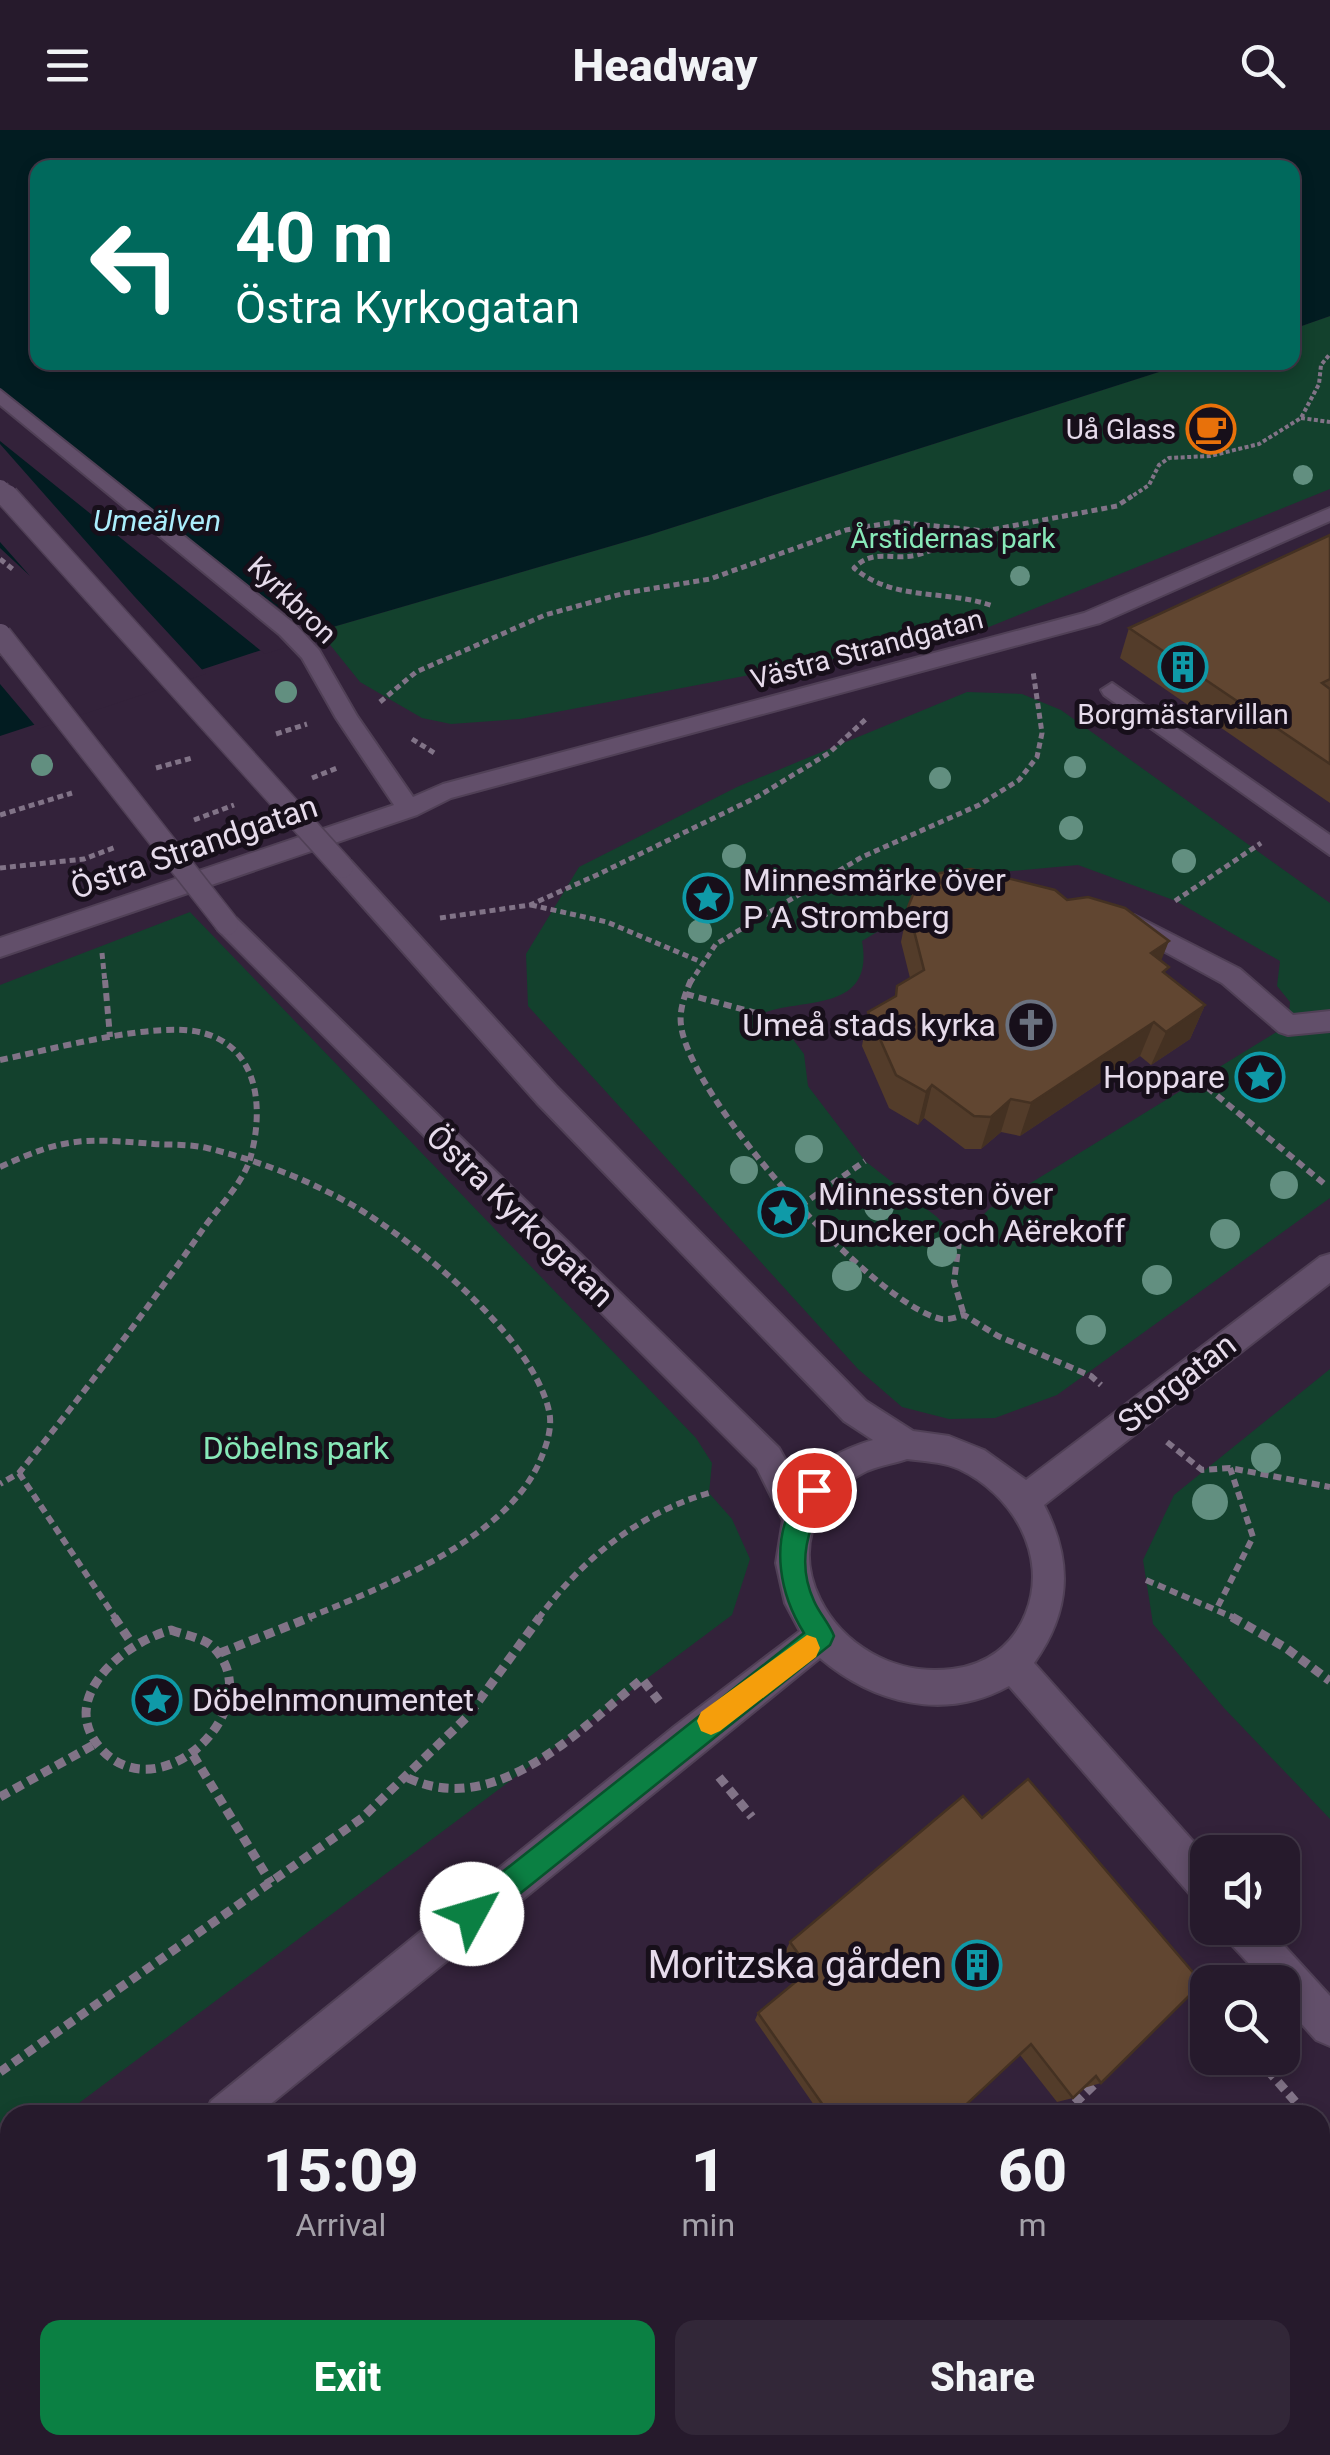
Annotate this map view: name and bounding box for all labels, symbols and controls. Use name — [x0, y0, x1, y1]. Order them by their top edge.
icon: menu — [40, 38, 95, 93]
icon: search — [1235, 38, 1290, 93]
text: Headway — [573, 39, 757, 92]
text: 40 m — [235, 197, 393, 279]
icon: left — [70, 200, 200, 330]
text: Östra Kyrkogatan — [235, 281, 580, 334]
cafe icon: Uå Glass — [1185, 403, 1237, 455]
place label: Uå Glass — [1066, 413, 1176, 446]
water label: Umeälven — [93, 503, 221, 538]
park label: Årstidernas park — [850, 521, 1056, 555]
street label: Kyrkbron — [241, 550, 343, 650]
street label: Västra Strandgatan — [747, 602, 987, 696]
building icon: Borgmästarvillan — [1157, 641, 1209, 693]
place label: Borgmästarvillan — [1077, 698, 1289, 731]
street label: Östra Strandgatan — [66, 787, 322, 907]
place label: Minnesmärke över P A Stromberg — [743, 861, 1006, 936]
place icon: Minnesmärke över P A Stromberg — [682, 872, 734, 924]
church icon: Umeå stads kyrka — [1005, 999, 1057, 1051]
place label: Umeå stads kyrka — [742, 1006, 996, 1044]
place icon: Hoppare — [1234, 1051, 1286, 1103]
place label: Hoppare — [1103, 1058, 1225, 1096]
street label: Östra Kyrkogatan — [419, 1117, 621, 1315]
place label: Minnessten över Duncker och Aërekoff — [818, 1175, 1126, 1250]
place icon: Minnessten över Duncker och Aërekoff — [757, 1186, 809, 1238]
street label: Storgatan — [1111, 1325, 1243, 1441]
park label: Döbelns park — [203, 1429, 390, 1467]
pin — [772, 1448, 857, 1533]
icon: arrive — [787, 1463, 842, 1518]
place icon: Döbelnmonumentet — [131, 1674, 183, 1726]
place label: Döbelnmonumentet — [192, 1681, 474, 1719]
map controls — [1190, 1835, 1300, 2075]
button: sound — [1190, 1835, 1300, 1945]
position arrow — [420, 1862, 524, 1966]
building icon: Moritzska gården — [951, 1939, 1003, 1991]
place label: Moritzska gården — [648, 1943, 942, 1987]
button: search — [1190, 1965, 1300, 2075]
text: 15:09 — [263, 2135, 419, 2206]
text: 1 — [691, 2135, 726, 2206]
text: 60 — [998, 2135, 1067, 2206]
text: Arrival — [295, 2206, 386, 2244]
text: min — [682, 2206, 735, 2244]
text: m — [1018, 2206, 1047, 2244]
button: Exit — [40, 2320, 655, 2435]
button: Share — [675, 2320, 1290, 2435]

